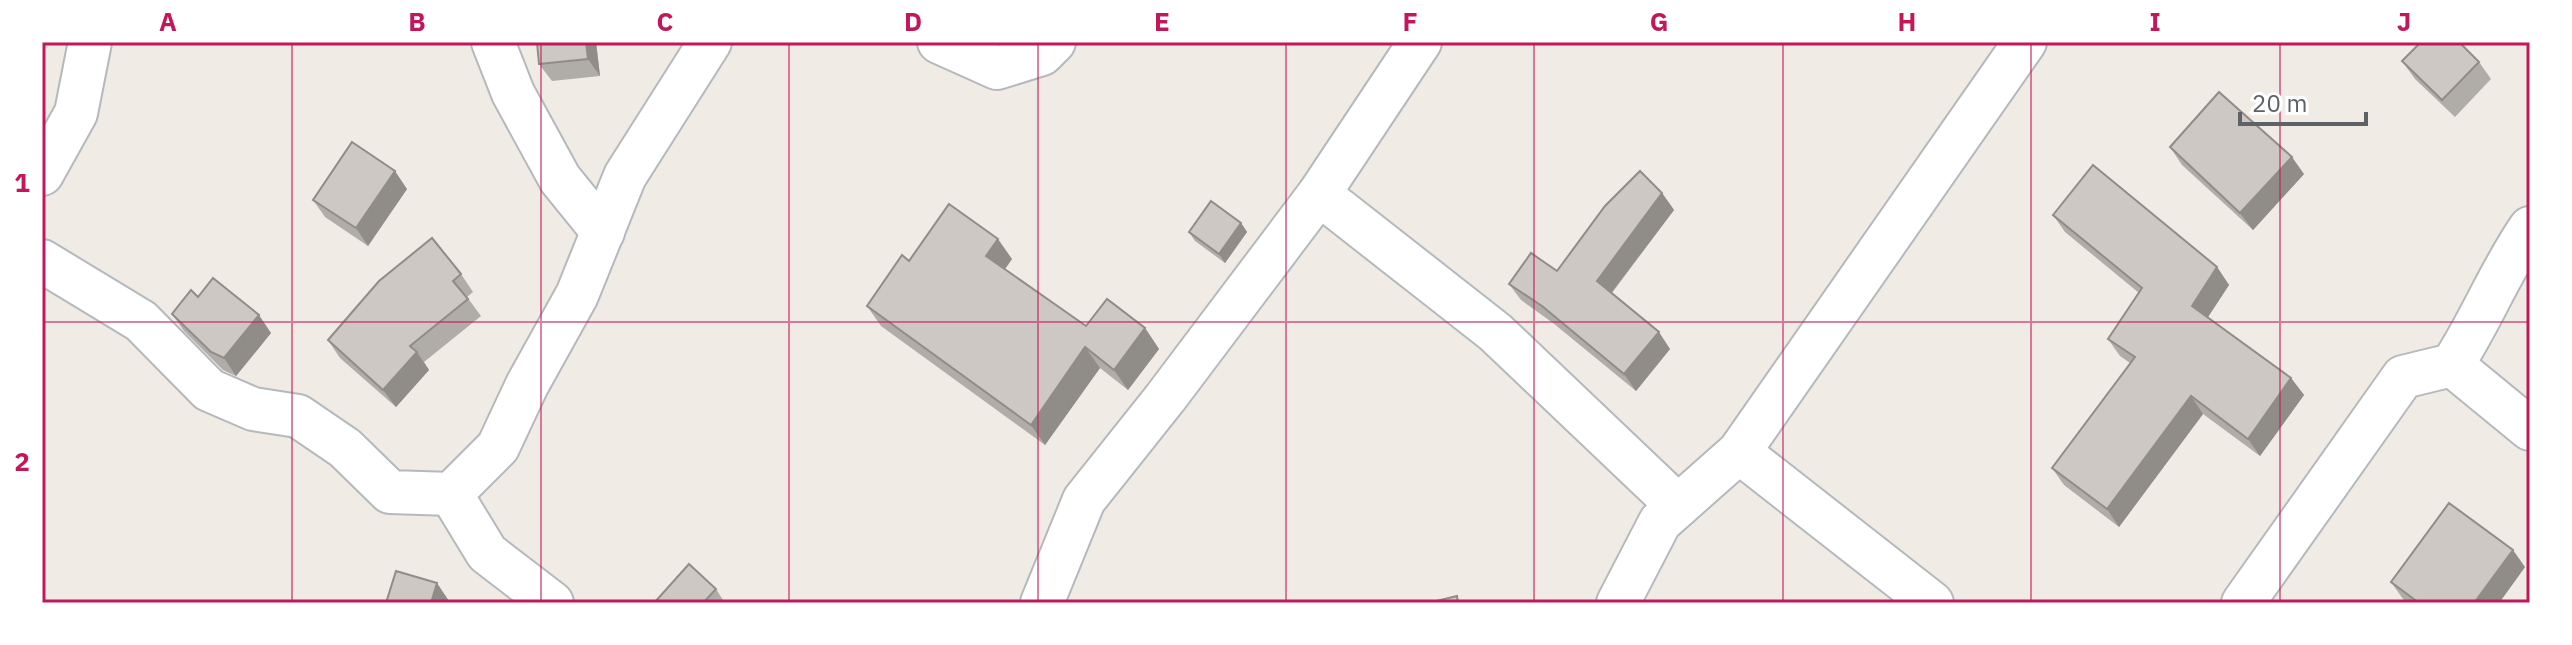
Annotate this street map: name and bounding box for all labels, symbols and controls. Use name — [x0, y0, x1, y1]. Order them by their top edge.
text: A — [159, 4, 177, 38]
text: B — [408, 4, 426, 38]
text: C — [657, 4, 674, 38]
text: D — [904, 4, 922, 38]
text: E — [1154, 4, 1170, 38]
text: F — [1402, 4, 1418, 38]
text: G — [1650, 4, 1668, 38]
text: H — [1898, 4, 1916, 38]
text: I — [2149, 4, 2161, 38]
text: J — [2397, 4, 2411, 38]
scale bar — [2240, 76, 2366, 126]
text: 20 m — [2252, 87, 2307, 119]
text: 1 — [14, 165, 30, 199]
text: 2 — [14, 444, 30, 478]

